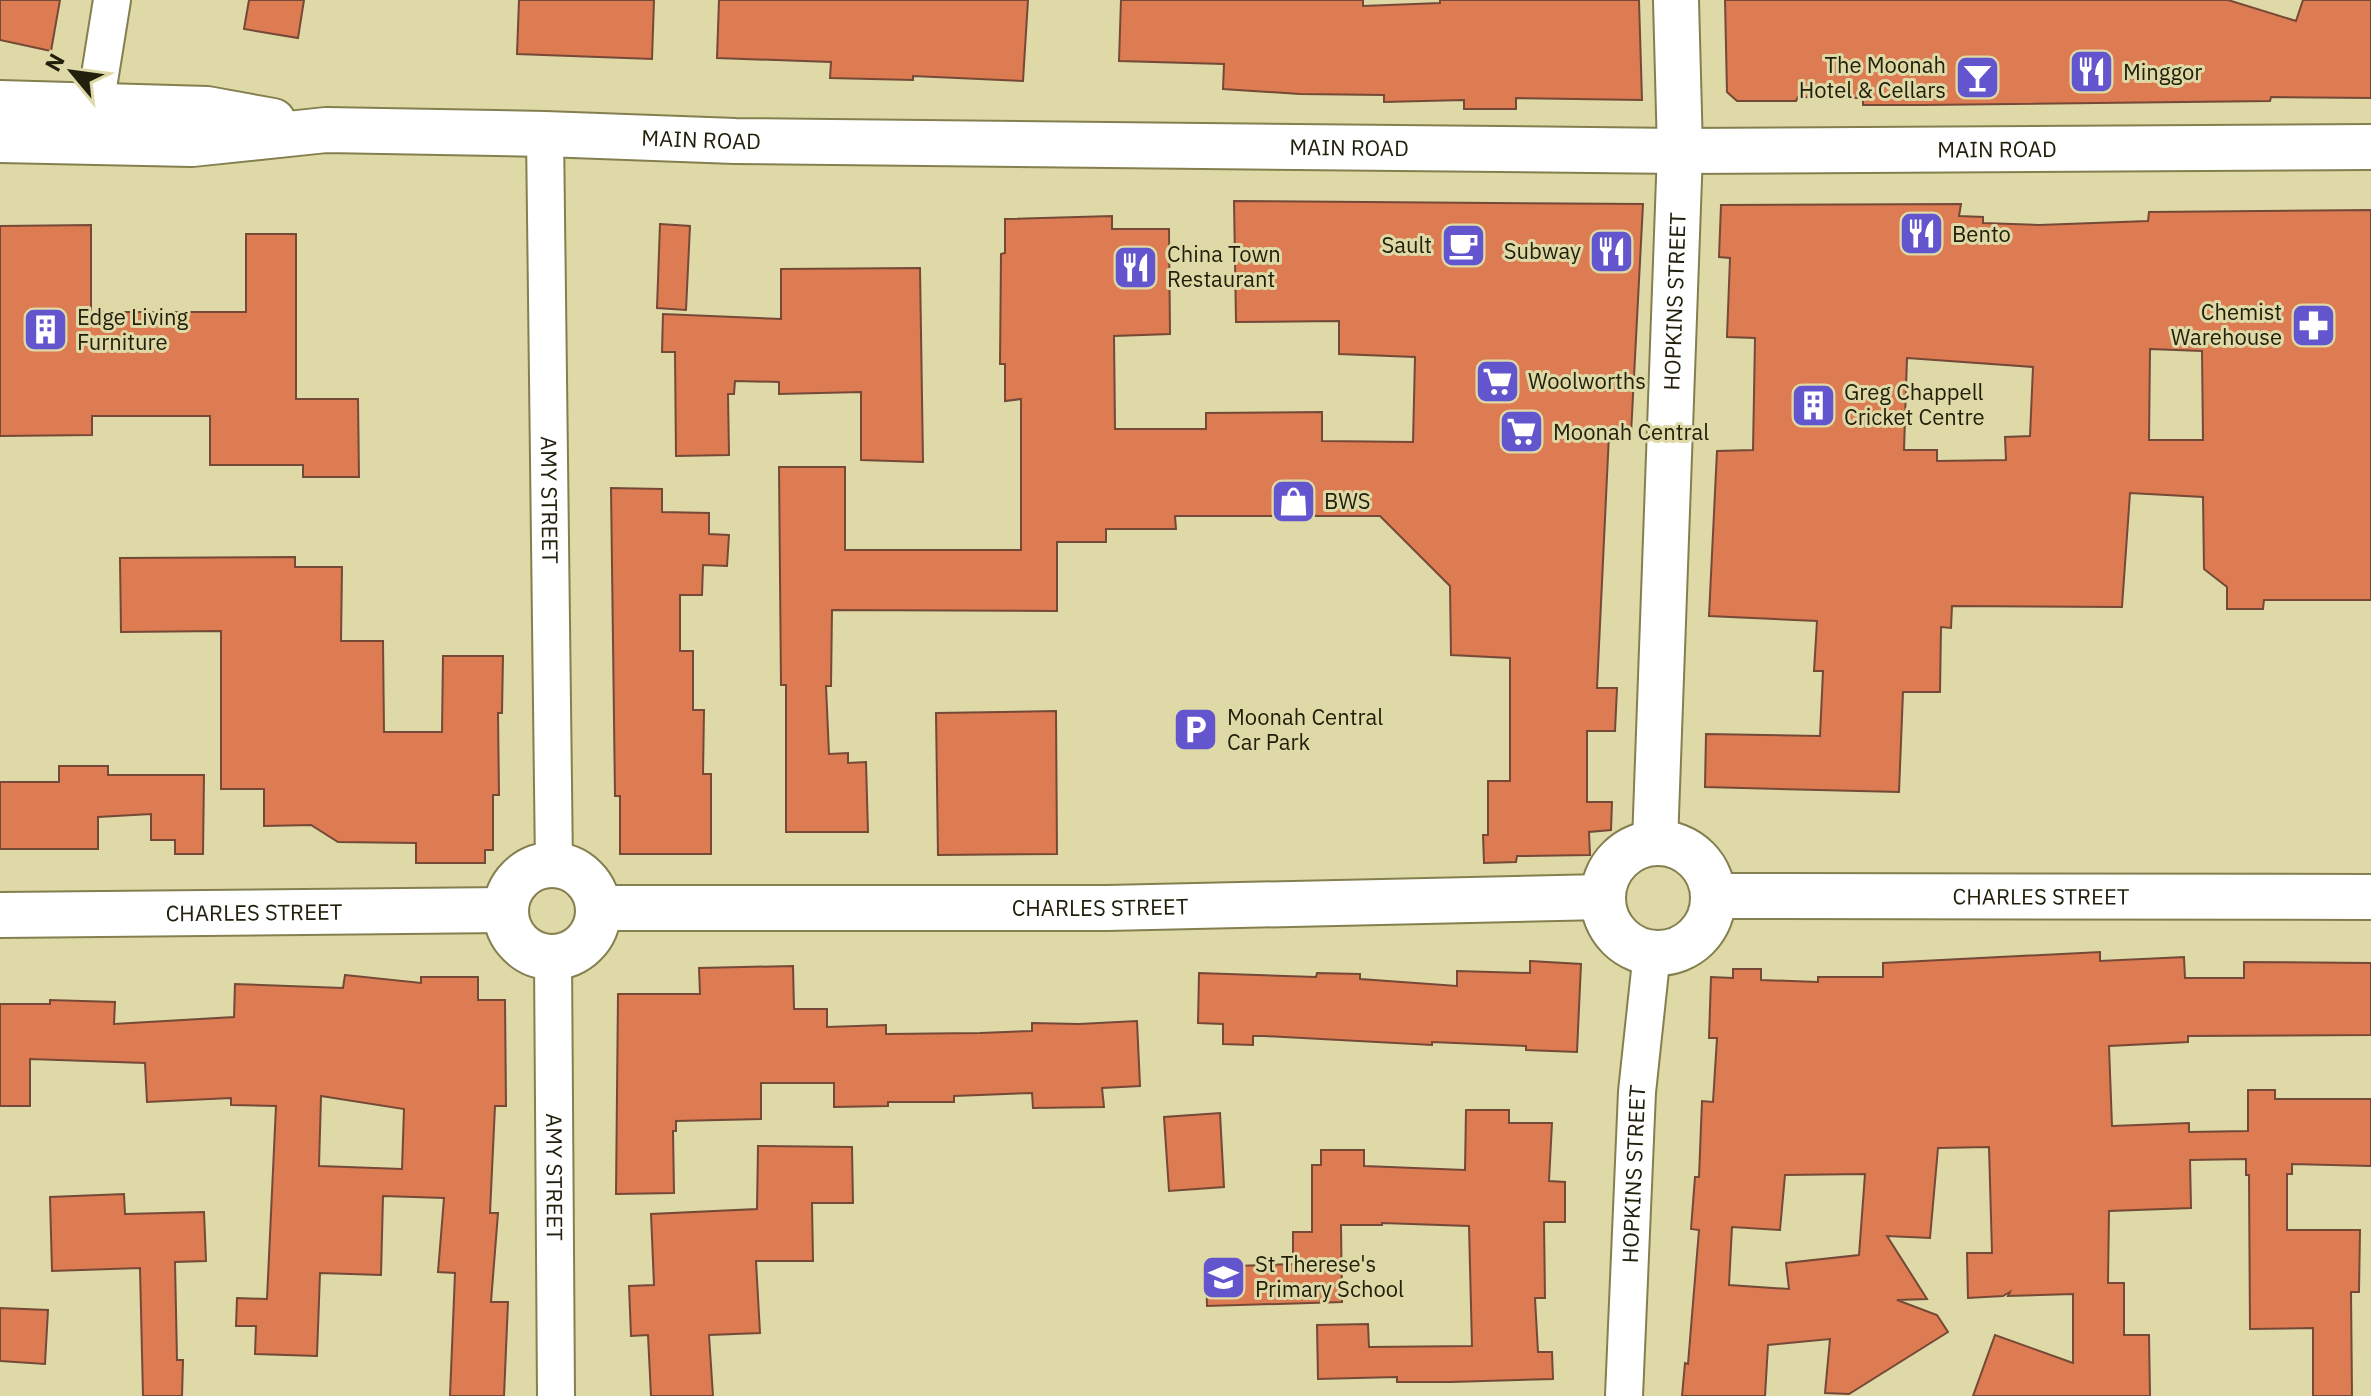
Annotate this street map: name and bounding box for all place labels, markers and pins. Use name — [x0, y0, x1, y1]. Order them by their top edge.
restaurant icon: Minggor — [2068, 48, 2116, 96]
place label: The Moonah Hotel & Cellars — [1799, 50, 1946, 104]
bar icon: The Moonah Hotel & Cellars — [1953, 54, 2001, 102]
place label: Minggor — [2123, 57, 2202, 86]
restaurant icon: Bento — [1897, 210, 1945, 258]
place label: Bento — [1952, 219, 2011, 248]
cafe icon: Sault — [1439, 221, 1487, 269]
restaurant icon: Subway — [1588, 227, 1636, 275]
place label: Sault — [1381, 230, 1432, 259]
place label: Subway — [1504, 236, 1581, 265]
place label: China Town Restaurant — [1167, 239, 1281, 293]
restaurant icon: China Town Restaurant — [1112, 243, 1160, 291]
place label: Chemist Warehouse — [2171, 297, 2282, 351]
pharmacy icon: Chemist Warehouse — [2289, 301, 2337, 349]
place label: Edge Living Furniture — [77, 302, 188, 356]
building icon: Edge Living Furniture — [22, 306, 70, 354]
supermarket icon: Woolworths — [1473, 357, 1521, 405]
place label: Woolworths — [1528, 366, 1646, 395]
place label: Greg Chappell Cricket Centre — [1844, 377, 1985, 431]
building icon: Greg Chappell Cricket Centre — [1789, 381, 1837, 429]
supermarket icon: Moonah Central — [1498, 408, 1546, 456]
place label: Moonah Central — [1553, 417, 1709, 446]
shop icon: BWS — [1269, 477, 1317, 525]
place label: BWS — [1324, 486, 1371, 515]
place label: Moonah Central Car Park — [1227, 702, 1383, 756]
parking icon: Moonah Central Car Park — [1172, 706, 1220, 754]
place label: St Therese's Primary School — [1255, 1249, 1404, 1303]
school or university icon: St Therese's Primary School — [1200, 1253, 1248, 1301]

